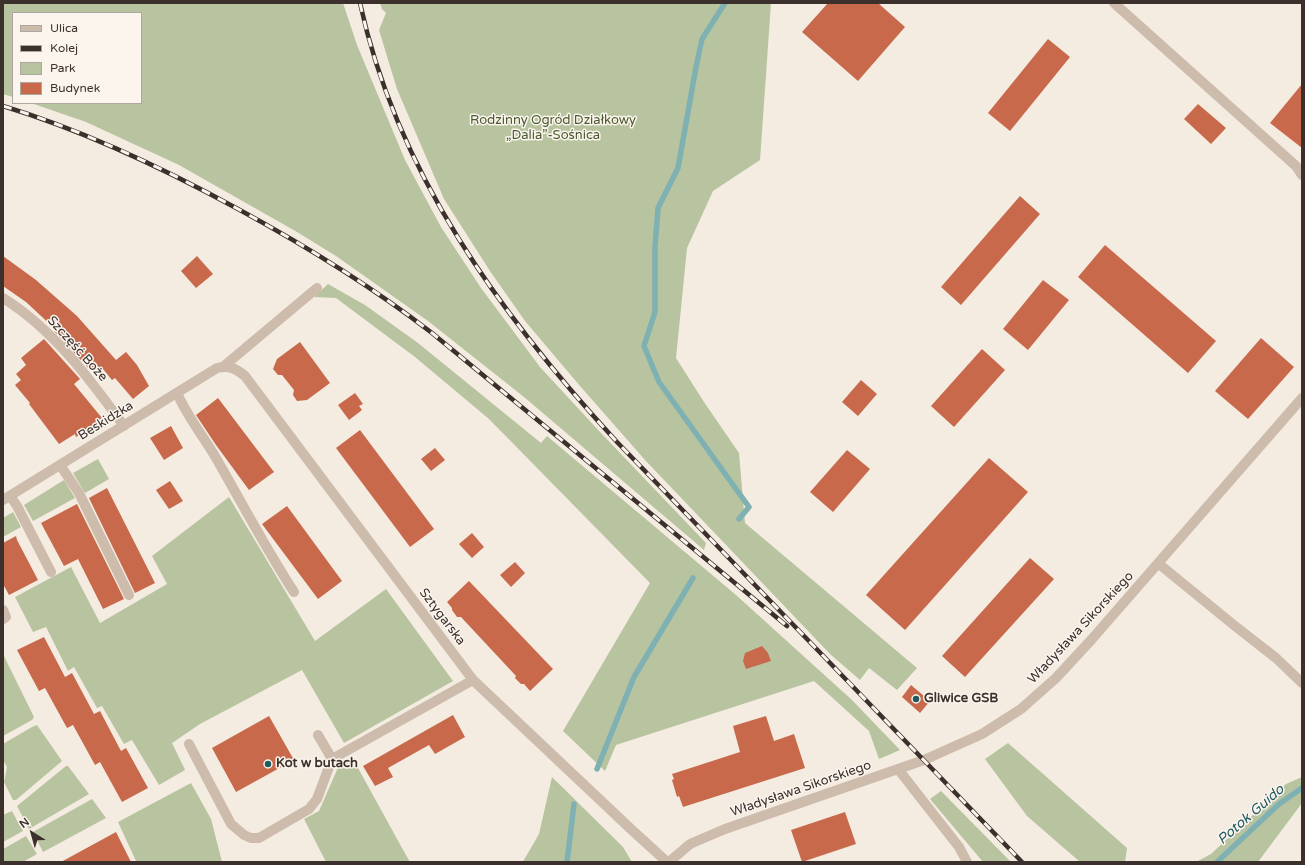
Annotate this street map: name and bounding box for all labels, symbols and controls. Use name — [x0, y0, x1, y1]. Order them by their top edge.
legend — [12, 12, 142, 104]
text: Ulica — [50, 21, 78, 35]
text: Kolej — [50, 41, 78, 55]
text: Park — [50, 61, 76, 75]
text: Budynek — [50, 81, 100, 95]
park label: Rodzinny Ogród Działkowy „Dalia”-Sośnica — [470, 113, 636, 144]
street label: Szczęść Boże — [44, 313, 110, 385]
street label: Beskidzka — [76, 398, 136, 444]
street label: Władysława Sikorskiego — [1025, 569, 1137, 687]
street label: Sztygarska — [416, 585, 468, 649]
place label: Gliwice GSB — [924, 691, 998, 707]
marker: Gliwice GSB — [911, 694, 921, 704]
place label: Kot w butach — [276, 756, 358, 772]
street label: Władysława Sikorskiego — [729, 758, 873, 820]
marker: Kot w butach — [263, 759, 273, 769]
water label: Potok Guido — [1214, 782, 1288, 848]
north arrow — [12, 813, 52, 853]
text: N — [17, 815, 32, 831]

